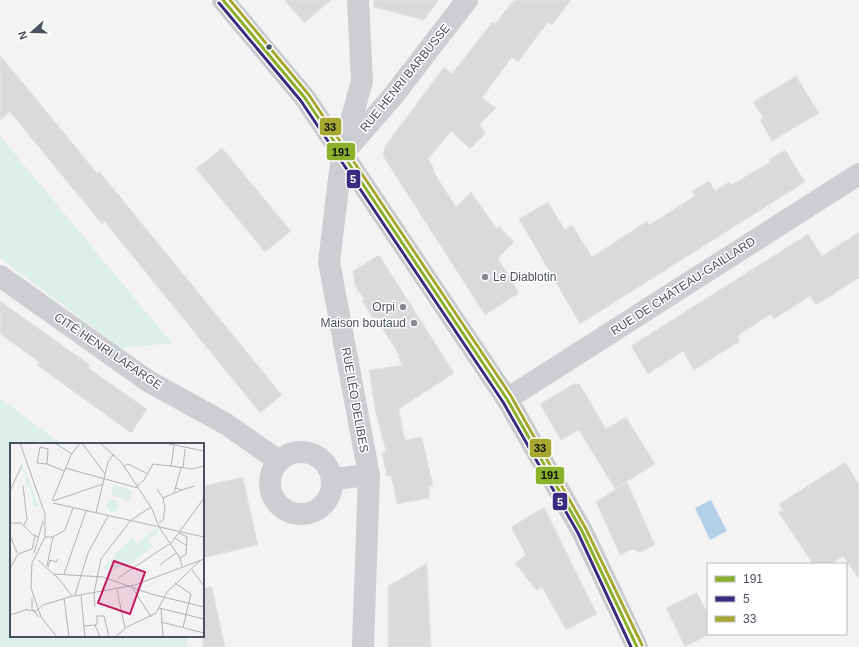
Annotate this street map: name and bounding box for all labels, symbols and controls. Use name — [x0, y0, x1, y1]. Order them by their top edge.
north arrow — [12, 12, 52, 52]
street label: RUE HENRI BARBUSSE — [357, 21, 453, 135]
text: N — [16, 30, 30, 41]
unlabelled marker — [264, 42, 274, 52]
line badge: 33 — [319, 117, 342, 136]
text: 33 — [324, 121, 336, 133]
line badge: 191 — [326, 142, 356, 161]
text: 191 — [332, 146, 350, 158]
line badge: 5 — [346, 169, 361, 189]
text: 5 — [350, 173, 356, 185]
street label: RUE DE CHÂTEAU-GAILLARD — [608, 233, 758, 338]
place label: Le Diablotin — [493, 270, 556, 284]
marker: Le Diablotin — [480, 272, 490, 282]
place label: Orpi — [372, 300, 395, 314]
marker: Orpi — [398, 302, 408, 312]
street label: CITÉ HENRI LAFARGE — [52, 309, 165, 392]
place label: Maison boutaud — [321, 316, 406, 330]
marker: Maison boutaud — [409, 318, 419, 328]
street label: RUE LÉO DELIBES — [339, 346, 372, 454]
line badge: 33 — [529, 438, 552, 458]
text: 33 — [534, 442, 546, 454]
inset map — [10, 443, 204, 637]
line badge: 191 — [535, 466, 565, 485]
text: 191 — [541, 469, 559, 481]
line badge: 5 — [552, 492, 568, 511]
text: 5 — [557, 496, 563, 508]
legend — [707, 563, 847, 635]
text: 191 — [743, 572, 763, 586]
text: 5 — [743, 592, 750, 606]
text: 33 — [743, 612, 757, 626]

